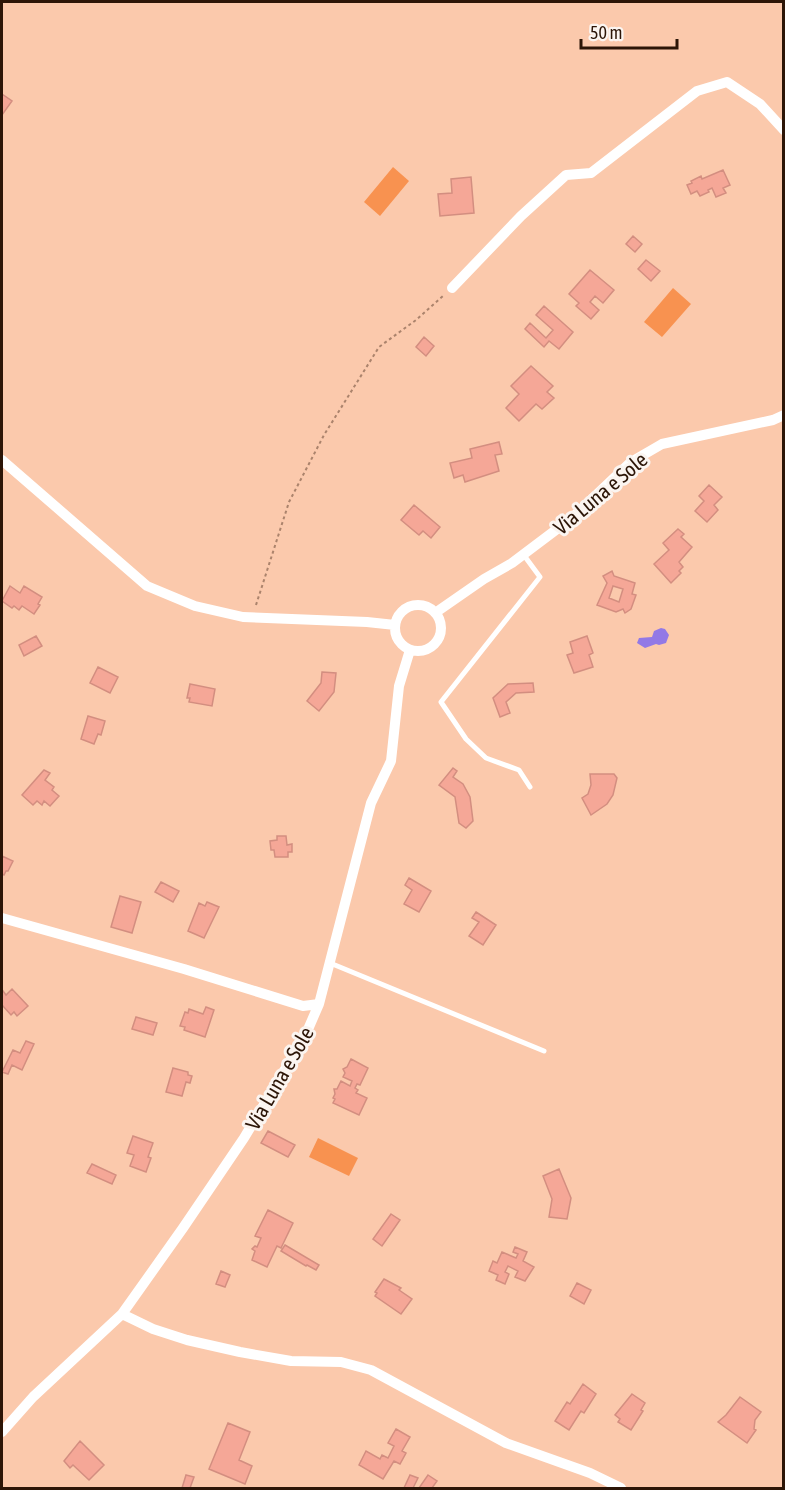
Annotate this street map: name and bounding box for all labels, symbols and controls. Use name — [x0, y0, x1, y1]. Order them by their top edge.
scale bar — [581, 12, 677, 50]
text: 50 m — [590, 22, 622, 43]
street label: Via Luna e Sole — [548, 447, 652, 539]
street label: Via Luna e Sole — [240, 1022, 318, 1134]

